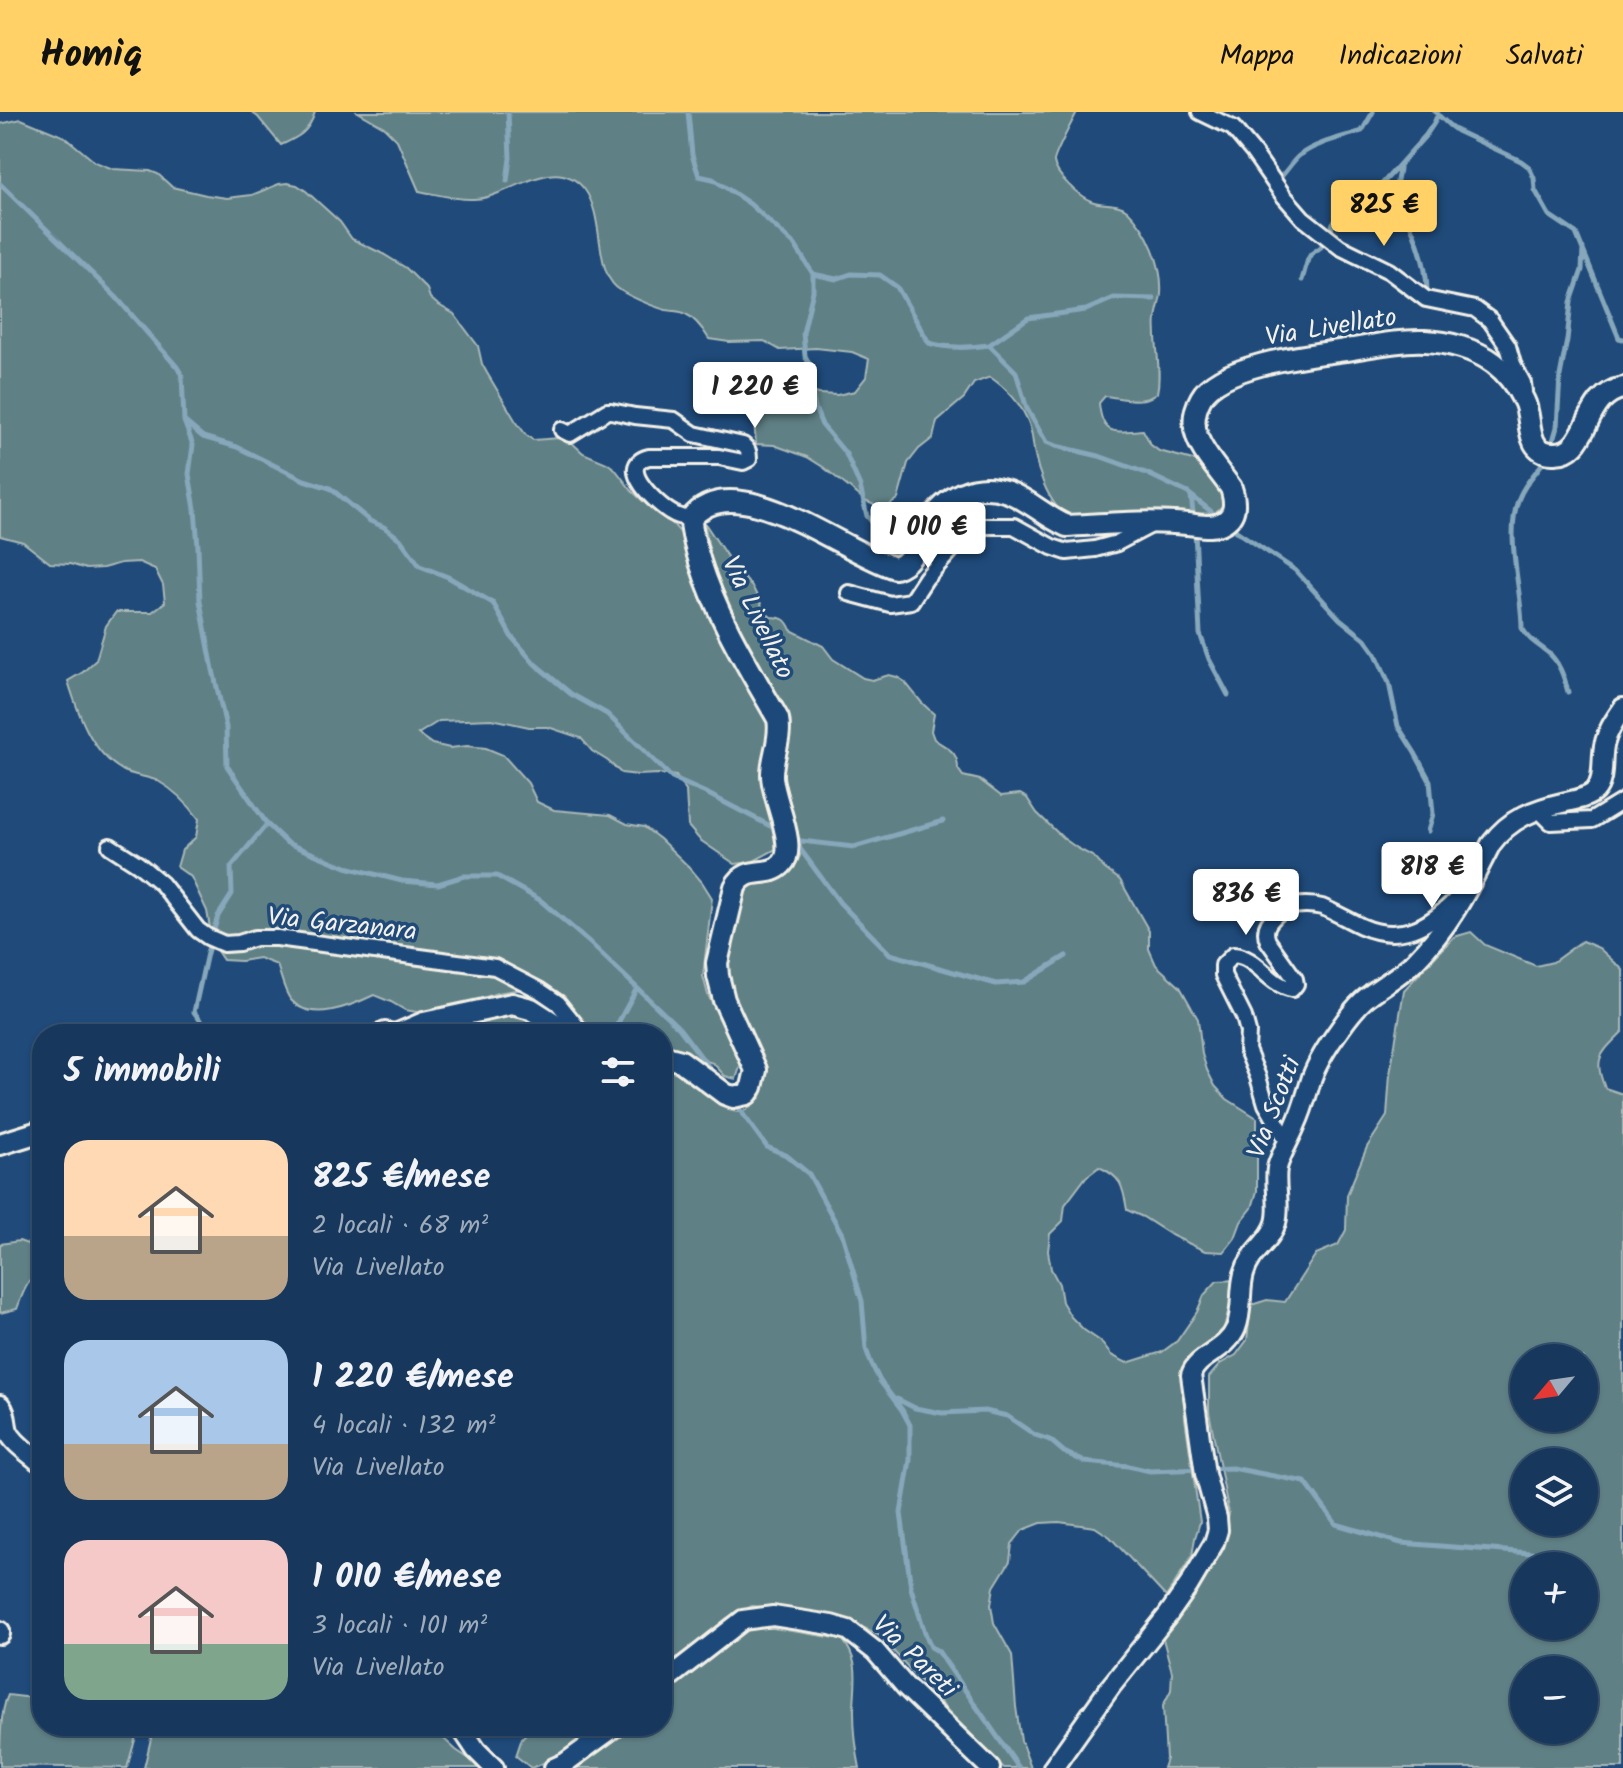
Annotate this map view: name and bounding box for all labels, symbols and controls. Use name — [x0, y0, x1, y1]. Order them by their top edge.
text: Homiq — [40, 26, 143, 86]
text: Mappa — [1219, 34, 1295, 79]
text: Indicazioni — [1339, 34, 1462, 79]
text: Salvati — [1506, 34, 1583, 79]
pin: 825 € — [1328, 180, 1440, 248]
text: 825 € — [1349, 185, 1419, 227]
street label: Via Livellato — [1262, 297, 1400, 359]
pin: 1 220 € — [681, 362, 829, 430]
text: 1 220 € — [711, 367, 799, 409]
pin: 1 010 € — [854, 502, 1002, 570]
text: 1 010 € — [889, 507, 967, 549]
street label: Via Livellato — [709, 549, 805, 687]
pin: 818 € — [1376, 842, 1488, 910]
text: 818 € — [1399, 847, 1465, 889]
pin: 836 € — [1190, 869, 1302, 937]
text: 836 € — [1211, 874, 1281, 916]
street label: Via Garzanara — [265, 896, 419, 954]
text: 5 immobili — [64, 1045, 220, 1099]
street label: Via Scotti — [1236, 1049, 1314, 1165]
icon: filters — [596, 1050, 640, 1094]
text: 825 €/mese — [312, 1151, 490, 1205]
icon: home — [128, 1172, 224, 1268]
text: 2 locali · 68 m² — [312, 1205, 488, 1247]
text: Via Livellato — [312, 1247, 444, 1289]
north arrow — [1510, 1344, 1598, 1432]
map controls — [1510, 1344, 1598, 1744]
text: 1 220 €/mese — [312, 1351, 514, 1405]
icon: home — [128, 1372, 224, 1468]
text: 4 locali · 132 m² — [312, 1405, 495, 1447]
text: Via Livellato — [312, 1447, 444, 1489]
button: layers — [1510, 1448, 1598, 1536]
text: 1 010 €/mese — [312, 1551, 502, 1605]
button: + — [1510, 1552, 1598, 1640]
icon: home — [128, 1572, 224, 1668]
text: 3 locali · 101 m² — [312, 1605, 487, 1647]
street label: Via Pareti — [861, 1605, 968, 1710]
text: Via Livellato — [312, 1647, 444, 1689]
button: − — [1510, 1656, 1598, 1744]

